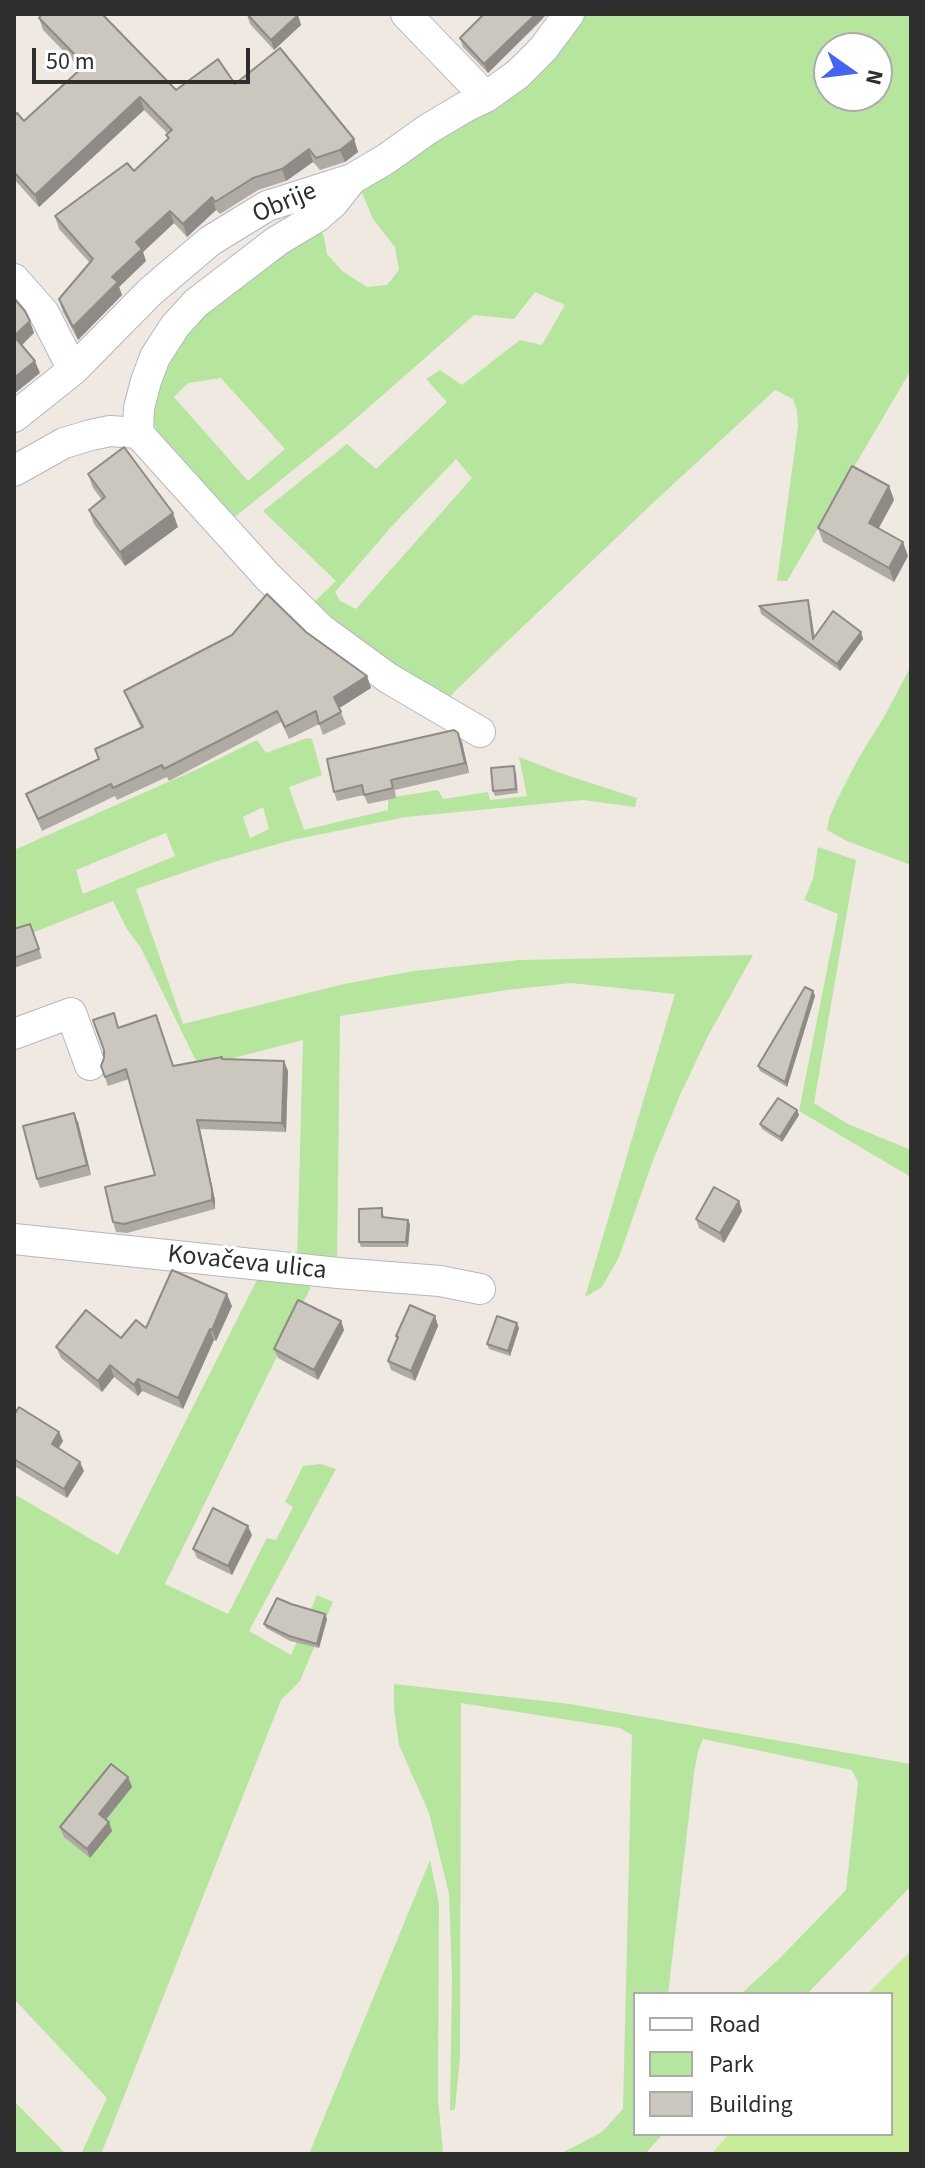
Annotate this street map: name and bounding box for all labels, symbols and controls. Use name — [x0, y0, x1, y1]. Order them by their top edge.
scale bar — [36, 32, 254, 82]
north arrow — [813, 32, 893, 112]
text: 50 m — [46, 44, 95, 79]
text: N — [857, 66, 892, 88]
street label: Obrije — [248, 177, 322, 231]
street label: Kovačeva ulica — [166, 1240, 328, 1288]
legend — [633, 1992, 893, 2136]
text: Road — [709, 2007, 761, 2042]
text: Park — [709, 2047, 754, 2082]
text: Building — [709, 2087, 793, 2122]

